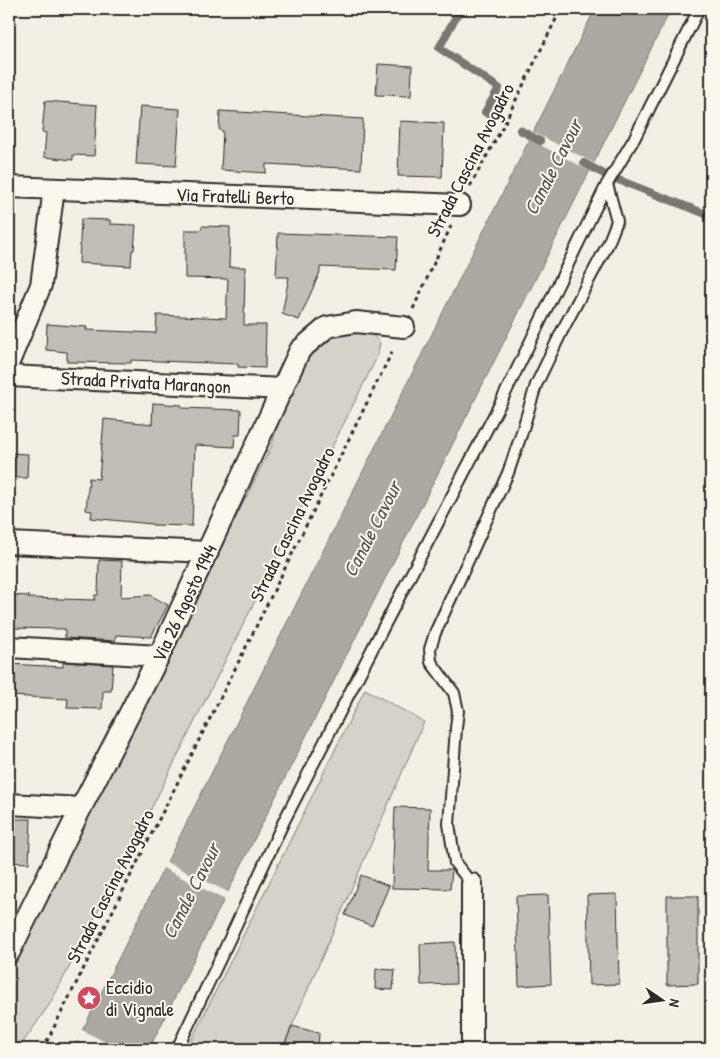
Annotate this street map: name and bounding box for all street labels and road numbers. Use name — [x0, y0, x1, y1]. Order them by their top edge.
street label: Strada Cascina Avogadro — [420, 78, 520, 241]
street label: Via Fratelli Berto — [175, 181, 295, 211]
street label: Strada Privata Marangon — [60, 365, 232, 399]
street label: Strada Cascina Avogadro — [243, 442, 341, 606]
street label: Via 26 Agosto 1944 — [145, 540, 223, 666]
street label: Strada Cascina Avogadro — [60, 804, 160, 967]

